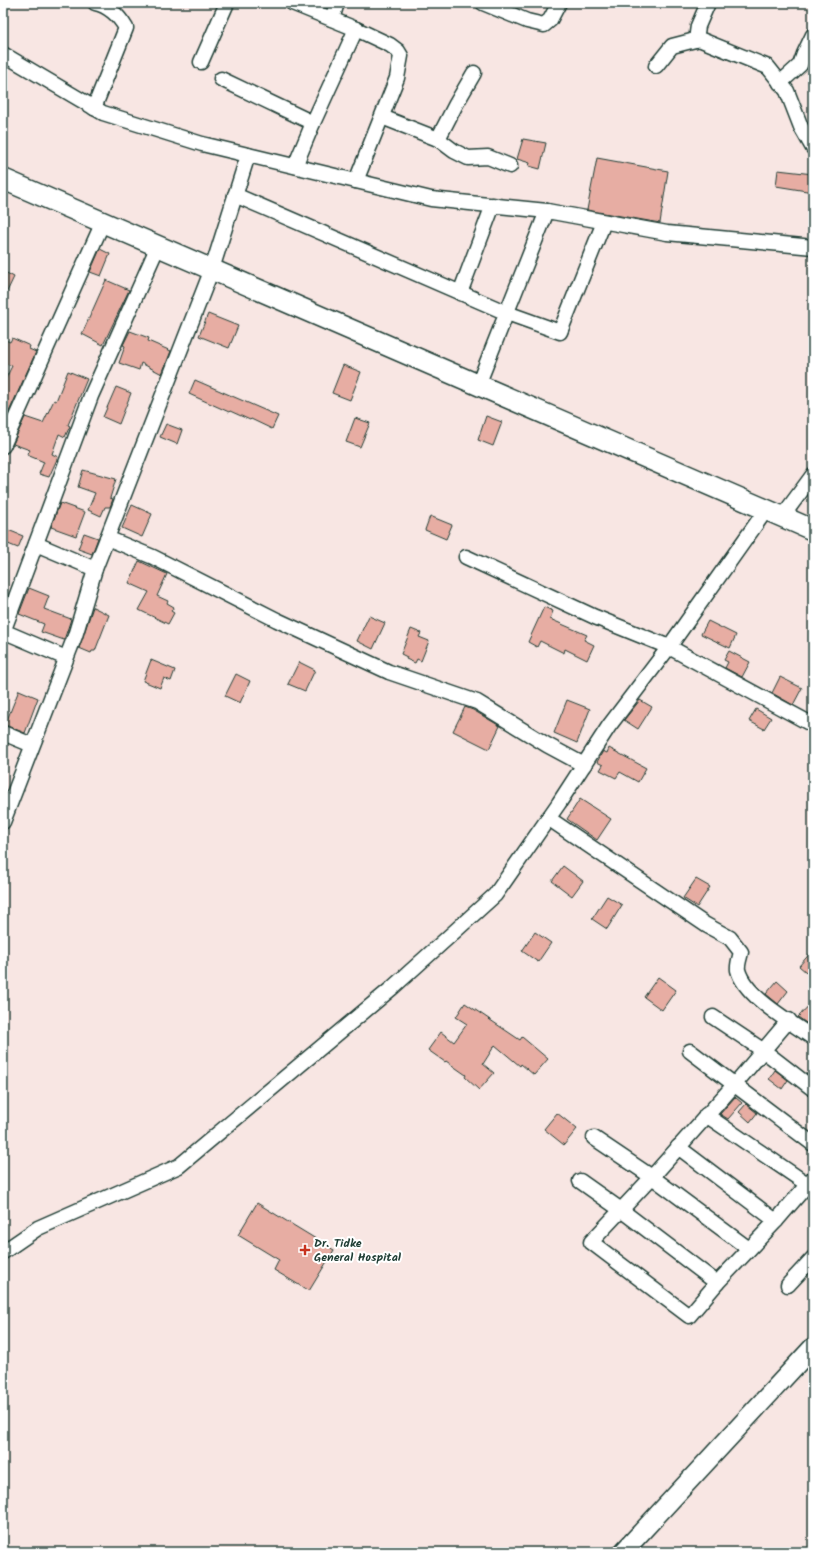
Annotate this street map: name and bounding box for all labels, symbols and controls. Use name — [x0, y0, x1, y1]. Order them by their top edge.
place label: Dr. Tidke General Hospital — [314, 1234, 402, 1267]
marker: Dr. Tidke General Hospital — [299, 1244, 311, 1256]

